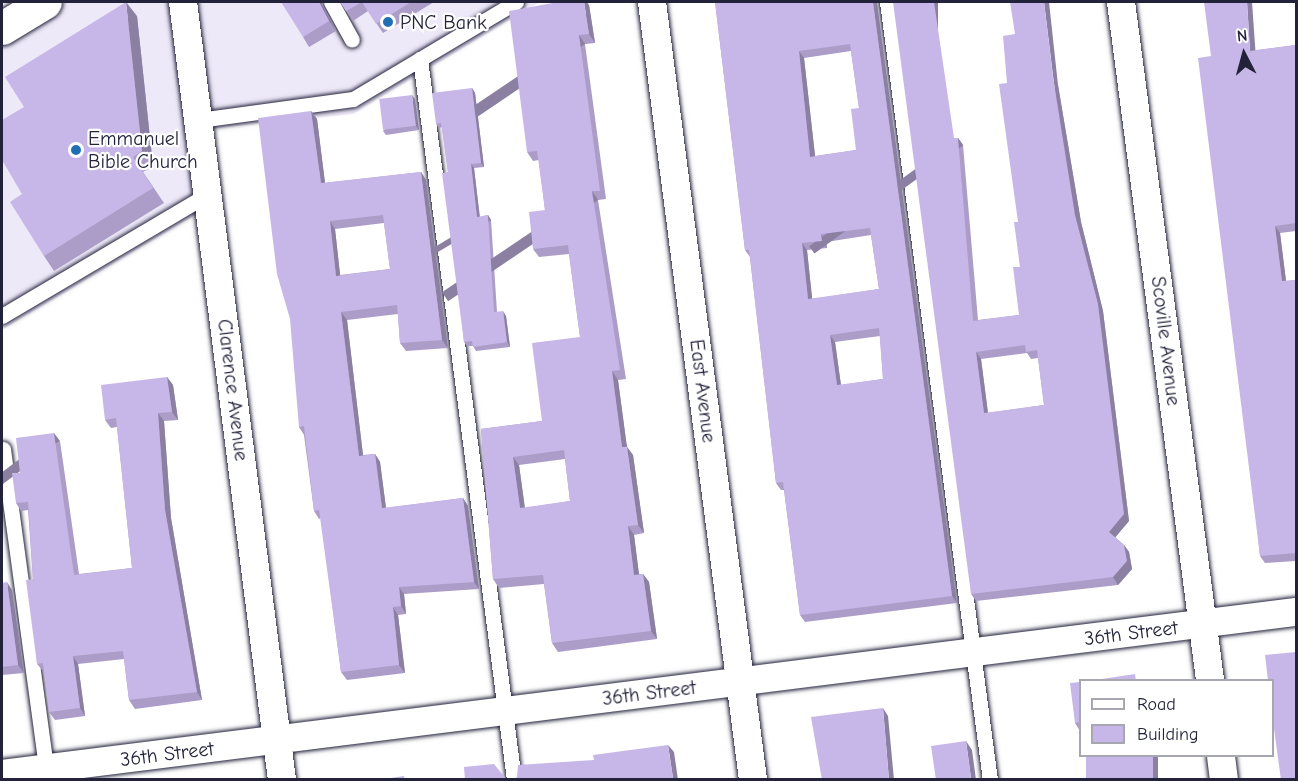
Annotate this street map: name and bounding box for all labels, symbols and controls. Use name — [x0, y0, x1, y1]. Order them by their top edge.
place label: PNC Bank — [400, 10, 487, 34]
marker: PNC Bank — [381, 15, 395, 29]
north arrow — [1214, 24, 1274, 84]
text: N — [1236, 27, 1248, 46]
place label: Emmanuel Bible Church — [88, 126, 198, 173]
marker: Emmanuel Bible Church — [69, 143, 83, 157]
street label: Scoville Avenue — [1146, 275, 1186, 407]
street label: Clarence Avenue — [212, 318, 254, 462]
street label: East Avenue — [685, 338, 721, 444]
street label: 36th Street — [1083, 615, 1179, 651]
street label: 36th Street — [601, 675, 697, 711]
legend — [1079, 679, 1274, 757]
text: Road — [1137, 694, 1176, 715]
text: Building — [1137, 724, 1199, 745]
street label: 36th Street — [119, 736, 215, 772]

